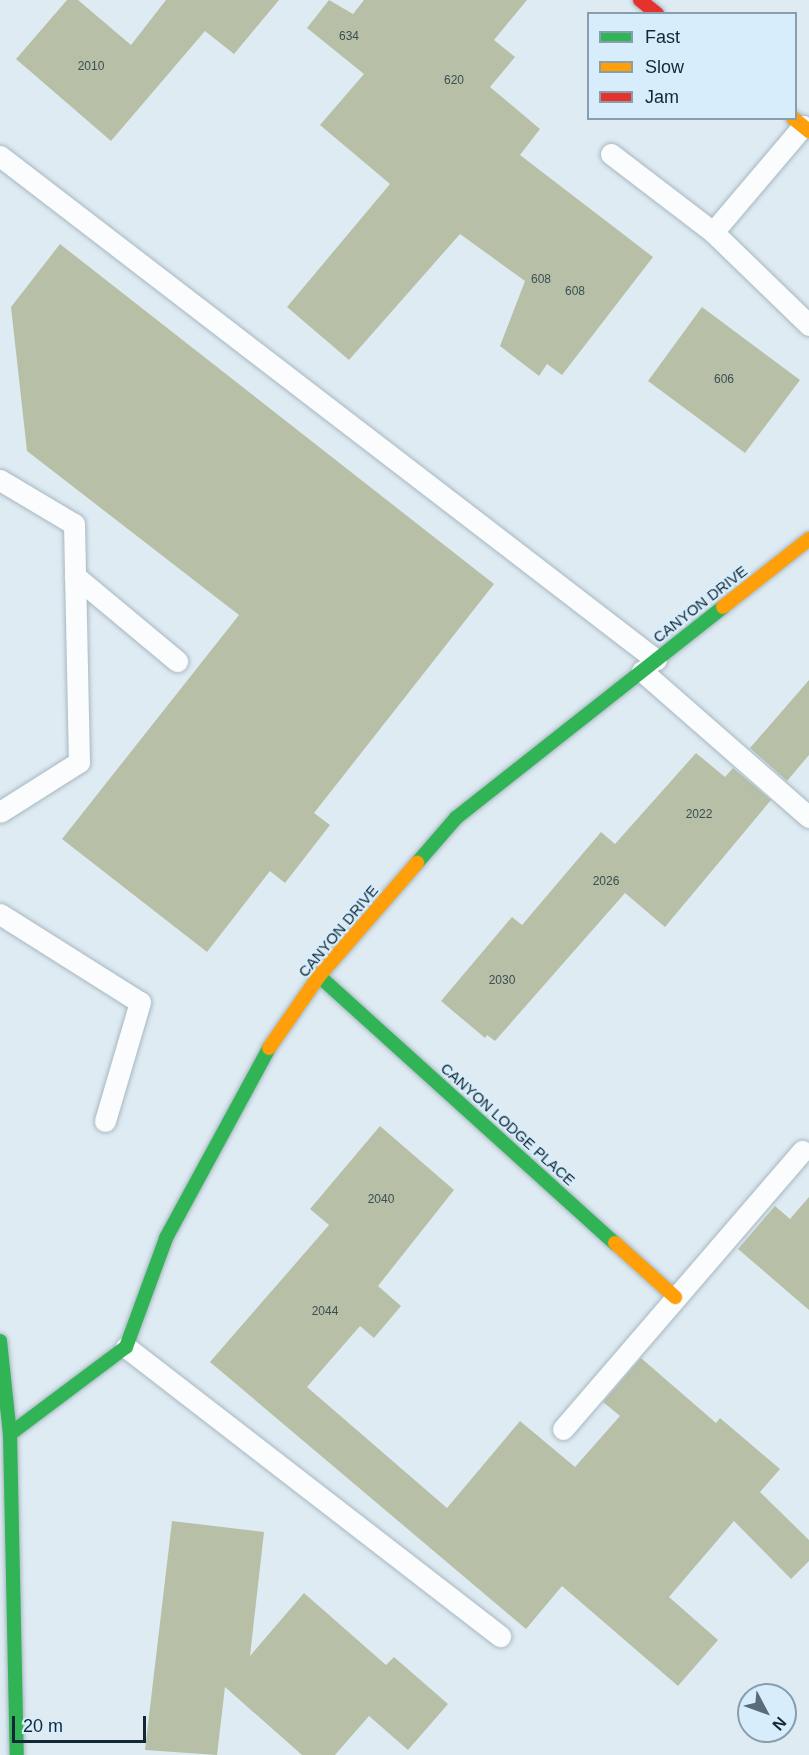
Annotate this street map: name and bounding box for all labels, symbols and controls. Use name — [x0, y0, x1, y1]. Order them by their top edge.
legend — [587, 12, 797, 120]
text: Fast — [645, 27, 680, 47]
house number: 634 — [339, 30, 359, 44]
text: Slow — [645, 57, 684, 77]
house number: 2010 — [78, 60, 104, 74]
house number: 620 — [444, 74, 464, 88]
text: Jam — [645, 87, 679, 107]
house number: 608 — [531, 273, 551, 287]
house number: 608 — [565, 285, 585, 299]
house number: 606 — [714, 373, 734, 387]
street label: CANYON DRIVE — [649, 562, 751, 646]
house number: 2022 — [686, 808, 712, 822]
house number: 2026 — [593, 875, 619, 889]
street label: CANYON DRIVE — [294, 881, 382, 981]
house number: 2030 — [489, 974, 515, 988]
street label: CANYON LODGE PLACE — [437, 1059, 579, 1189]
house number: 2040 — [368, 1193, 394, 1207]
house number: 2044 — [312, 1305, 338, 1319]
north arrow — [737, 1683, 797, 1743]
scale bar — [15, 1704, 148, 1742]
text: N — [769, 1714, 790, 1734]
text: 20 m — [23, 1716, 63, 1736]

